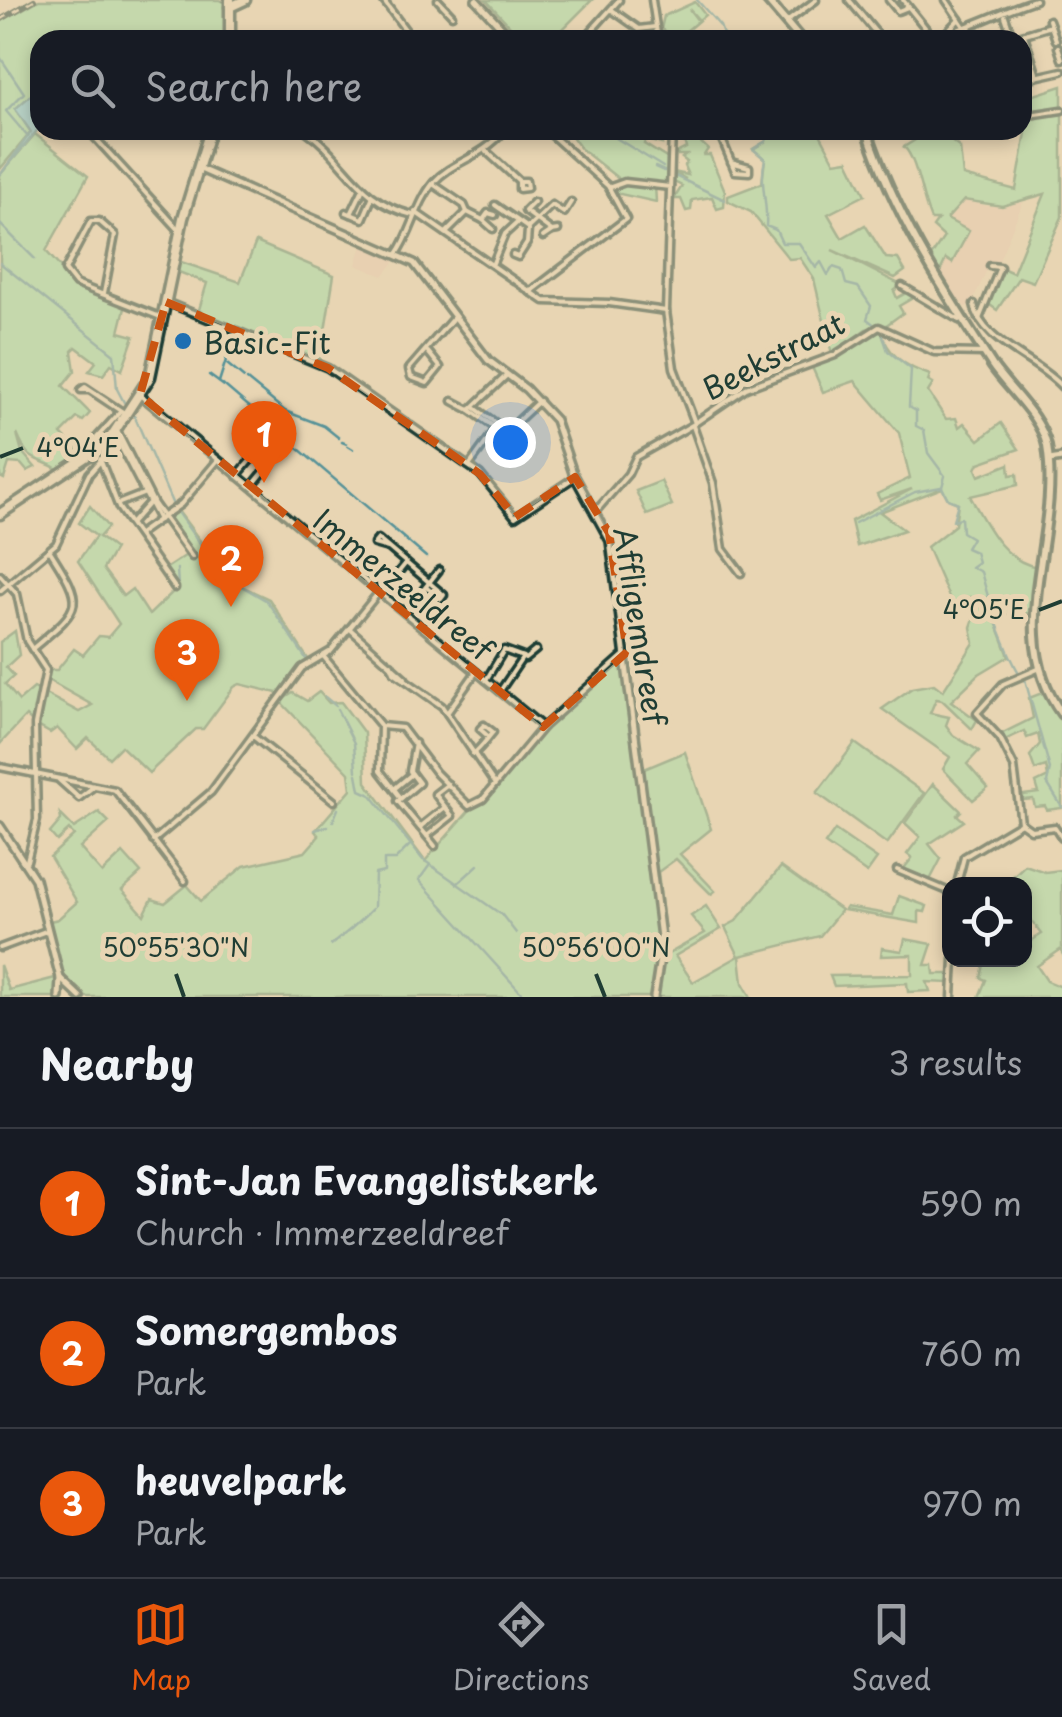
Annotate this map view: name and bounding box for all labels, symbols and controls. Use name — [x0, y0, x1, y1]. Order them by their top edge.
search box — [30, 30, 1032, 140]
text: Search here — [145, 57, 362, 114]
icon: search — [65, 58, 120, 113]
street label: Beekstraat — [694, 300, 852, 410]
place label: Basic-Fit — [203, 319, 331, 364]
marker: Basic-Fit — [172, 330, 194, 352]
pin: 1 — [232, 400, 296, 483]
your location — [485, 417, 536, 468]
text: 4°04'E — [37, 428, 119, 466]
street label: Immerzeeldreef — [304, 497, 505, 672]
pin: 2 — [198, 524, 264, 607]
street label: Affligemdreef — [603, 524, 679, 730]
text: 4°05'E — [943, 590, 1025, 628]
pin: 3 — [154, 618, 220, 701]
map controls — [942, 877, 1032, 967]
button: locate — [942, 877, 1032, 967]
text: 50°55'30"N — [103, 928, 249, 966]
text: 50°56'00"N — [521, 928, 671, 966]
text: Nearby — [40, 1031, 194, 1094]
text: 3 results — [888, 1038, 1022, 1086]
text: Sint-Jan Evangelistkerk — [135, 1151, 598, 1208]
text: 1 — [65, 1179, 80, 1227]
text: 590 m — [919, 1179, 1022, 1227]
text: Church · Immerzeeldreef — [135, 1208, 509, 1256]
text: Somergembos — [135, 1301, 398, 1358]
text: 2 — [61, 1329, 84, 1377]
text: 760 m — [921, 1329, 1022, 1377]
text: Park — [135, 1358, 207, 1406]
text: heuvelpark — [135, 1451, 347, 1508]
text: 3 — [62, 1479, 83, 1527]
text: 970 m — [922, 1479, 1022, 1527]
text: Park — [135, 1508, 207, 1556]
tab: Map — [131, 1597, 191, 1700]
tab: Directions — [453, 1597, 589, 1700]
tab: Saved — [851, 1597, 931, 1700]

